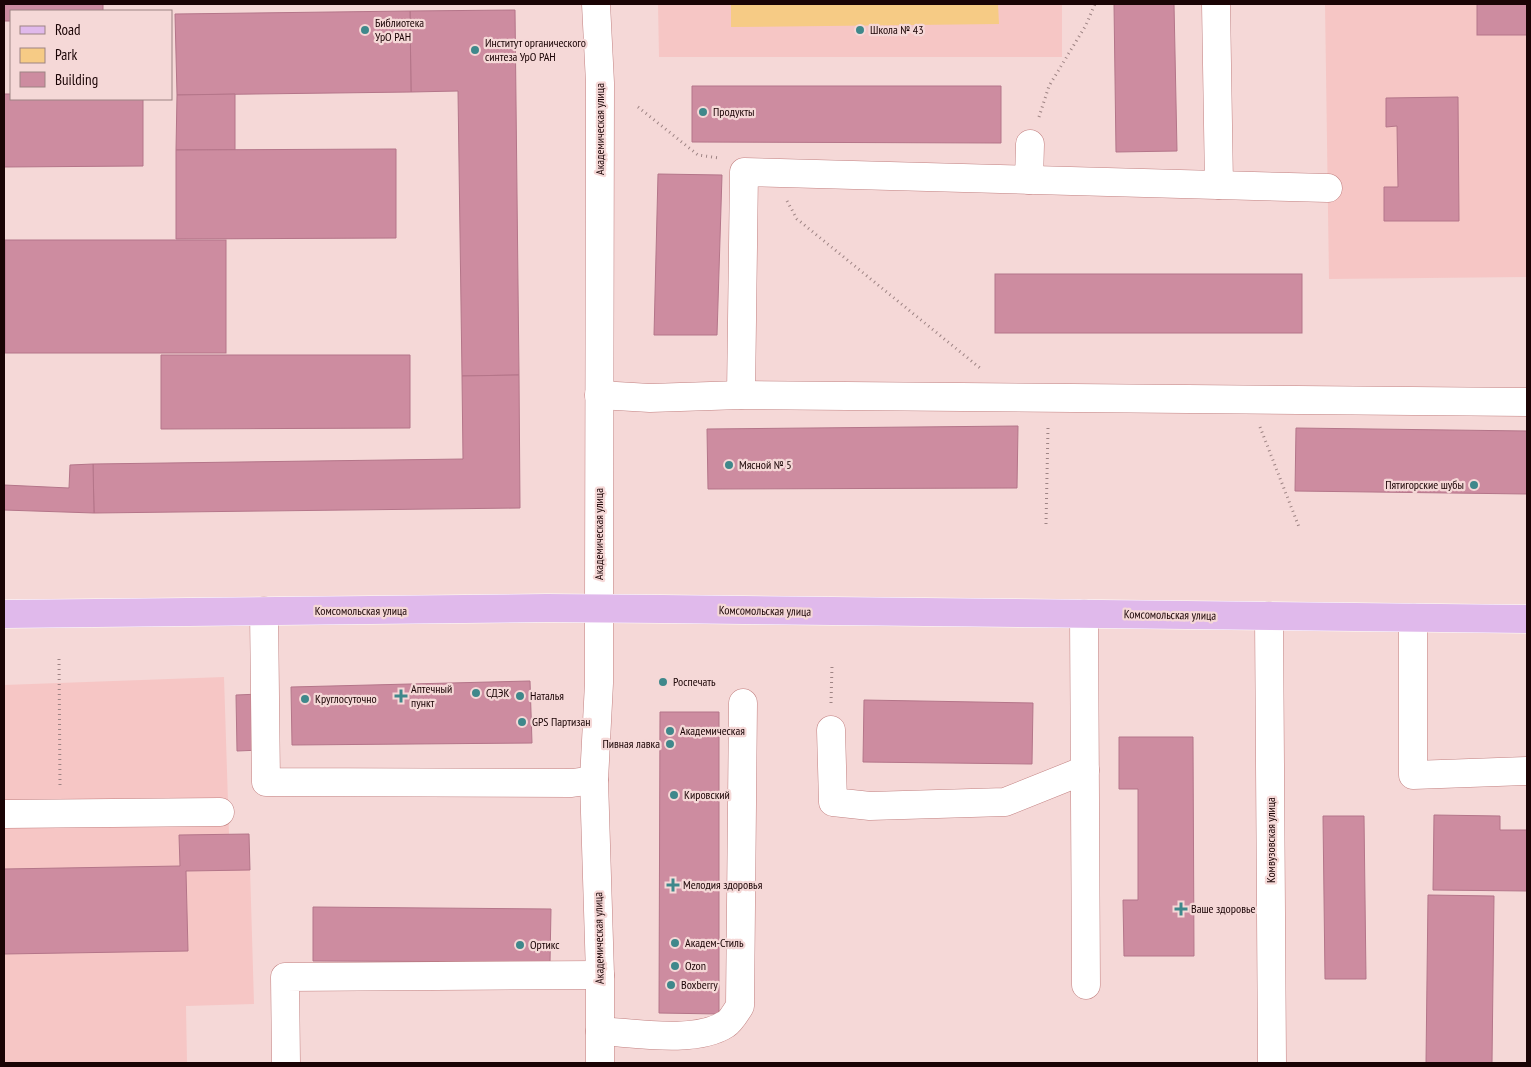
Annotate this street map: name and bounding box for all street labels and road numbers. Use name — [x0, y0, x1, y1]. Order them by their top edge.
street label: Академическая улица — [592, 83, 607, 175]
street label: Академическая улица — [591, 488, 606, 580]
street label: Комсомольская улица — [719, 602, 811, 619]
street label: Комсомольская улица — [315, 603, 407, 618]
street label: Комсомольская улица — [1124, 606, 1216, 623]
street label: Комвузовская улица — [1263, 797, 1278, 883]
street label: Академическая улица — [590, 892, 607, 984]

